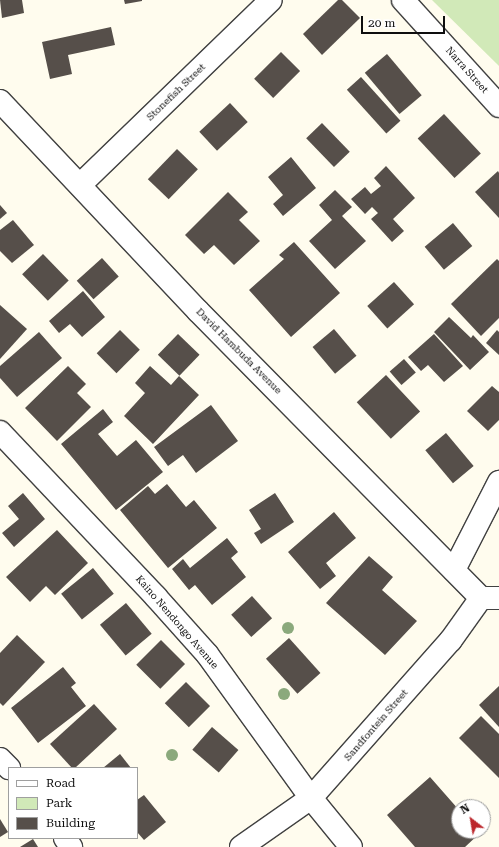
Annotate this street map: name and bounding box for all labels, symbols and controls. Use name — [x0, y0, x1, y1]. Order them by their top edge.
scale bar — [363, 8, 447, 34]
text: 20 m — [368, 16, 395, 30]
street label: Narra Street — [443, 44, 491, 96]
street label: Stonefish Street — [144, 61, 208, 123]
street label: David Hambuda Avenue — [194, 306, 284, 396]
street label: Kaino Nendongo Avenue — [133, 573, 221, 671]
street label: Sandfontein Street — [342, 687, 410, 763]
legend — [8, 767, 138, 839]
text: Road — [46, 776, 75, 790]
text: Park — [46, 796, 72, 810]
north arrow — [451, 799, 491, 839]
text: N — [458, 801, 472, 817]
text: Building — [46, 816, 95, 830]

